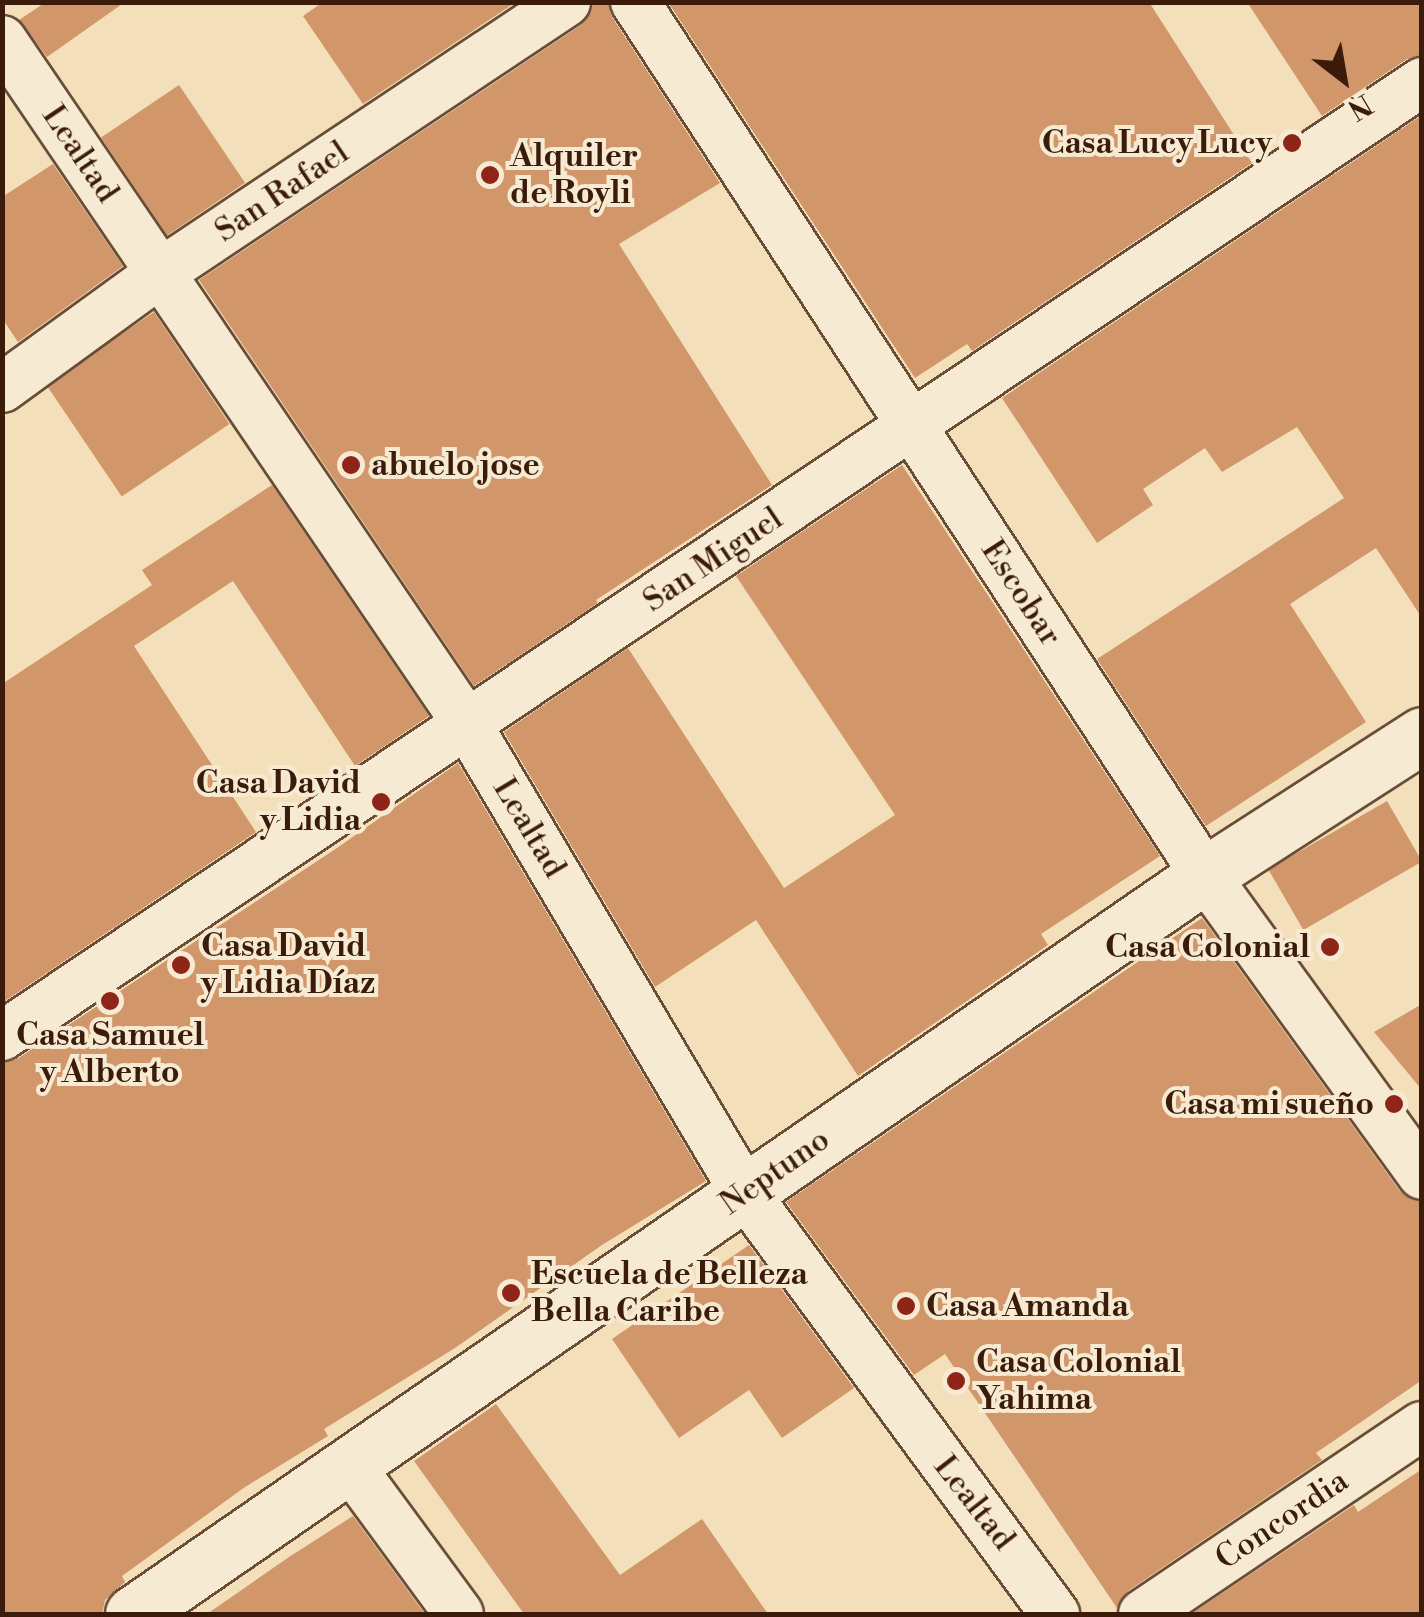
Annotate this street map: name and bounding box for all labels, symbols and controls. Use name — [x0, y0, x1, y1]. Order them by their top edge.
north arrow — [1294, 30, 1394, 130]
text: N — [1341, 85, 1378, 127]
street label: Lealtad — [34, 98, 126, 210]
place label: Casa Lucy Lucy — [1042, 124, 1272, 162]
marker: Casa Lucy Lucy — [1281, 132, 1303, 154]
street label: San Rafael — [208, 133, 356, 251]
place label: Alquiler de Royli — [510, 138, 638, 213]
marker: Alquiler de Royli — [479, 164, 501, 186]
place label: abuelo jose — [371, 446, 540, 484]
marker: abuelo jose — [340, 454, 362, 476]
street label: San Miguel — [636, 499, 790, 621]
street label: Escobar — [973, 533, 1069, 653]
place label: Casa David y Lidia — [196, 765, 361, 840]
street label: Lealtad — [484, 771, 574, 885]
marker: Casa David y Lidia — [370, 791, 392, 813]
place label: Casa David y Lidia Díaz — [201, 928, 375, 1003]
place label: Casa Colonial — [1105, 928, 1310, 966]
marker: Casa Colonial — [1319, 936, 1341, 958]
marker: Casa David y Lidia Díaz — [170, 954, 192, 976]
marker: Casa Samuel y Alberto — [99, 990, 121, 1012]
place label: Casa Samuel y Alberto — [16, 1017, 204, 1092]
place label: Casa mi sueño — [1164, 1085, 1374, 1123]
marker: Casa mi sueño — [1383, 1093, 1405, 1115]
street label: Neptuno — [713, 1121, 837, 1223]
place label: Escuela de Belleza Bella Caribe — [531, 1256, 808, 1331]
marker: Escuela de Belleza Bella Caribe — [500, 1282, 522, 1304]
place label: Casa Amanda — [926, 1287, 1129, 1325]
marker: Casa Amanda — [895, 1295, 917, 1317]
place label: Casa Colonial Yahima — [976, 1344, 1181, 1419]
marker: Casa Colonial Yahima — [945, 1370, 967, 1392]
street label: Lealtad — [925, 1448, 1023, 1558]
street label: Concordia — [1208, 1462, 1356, 1578]

